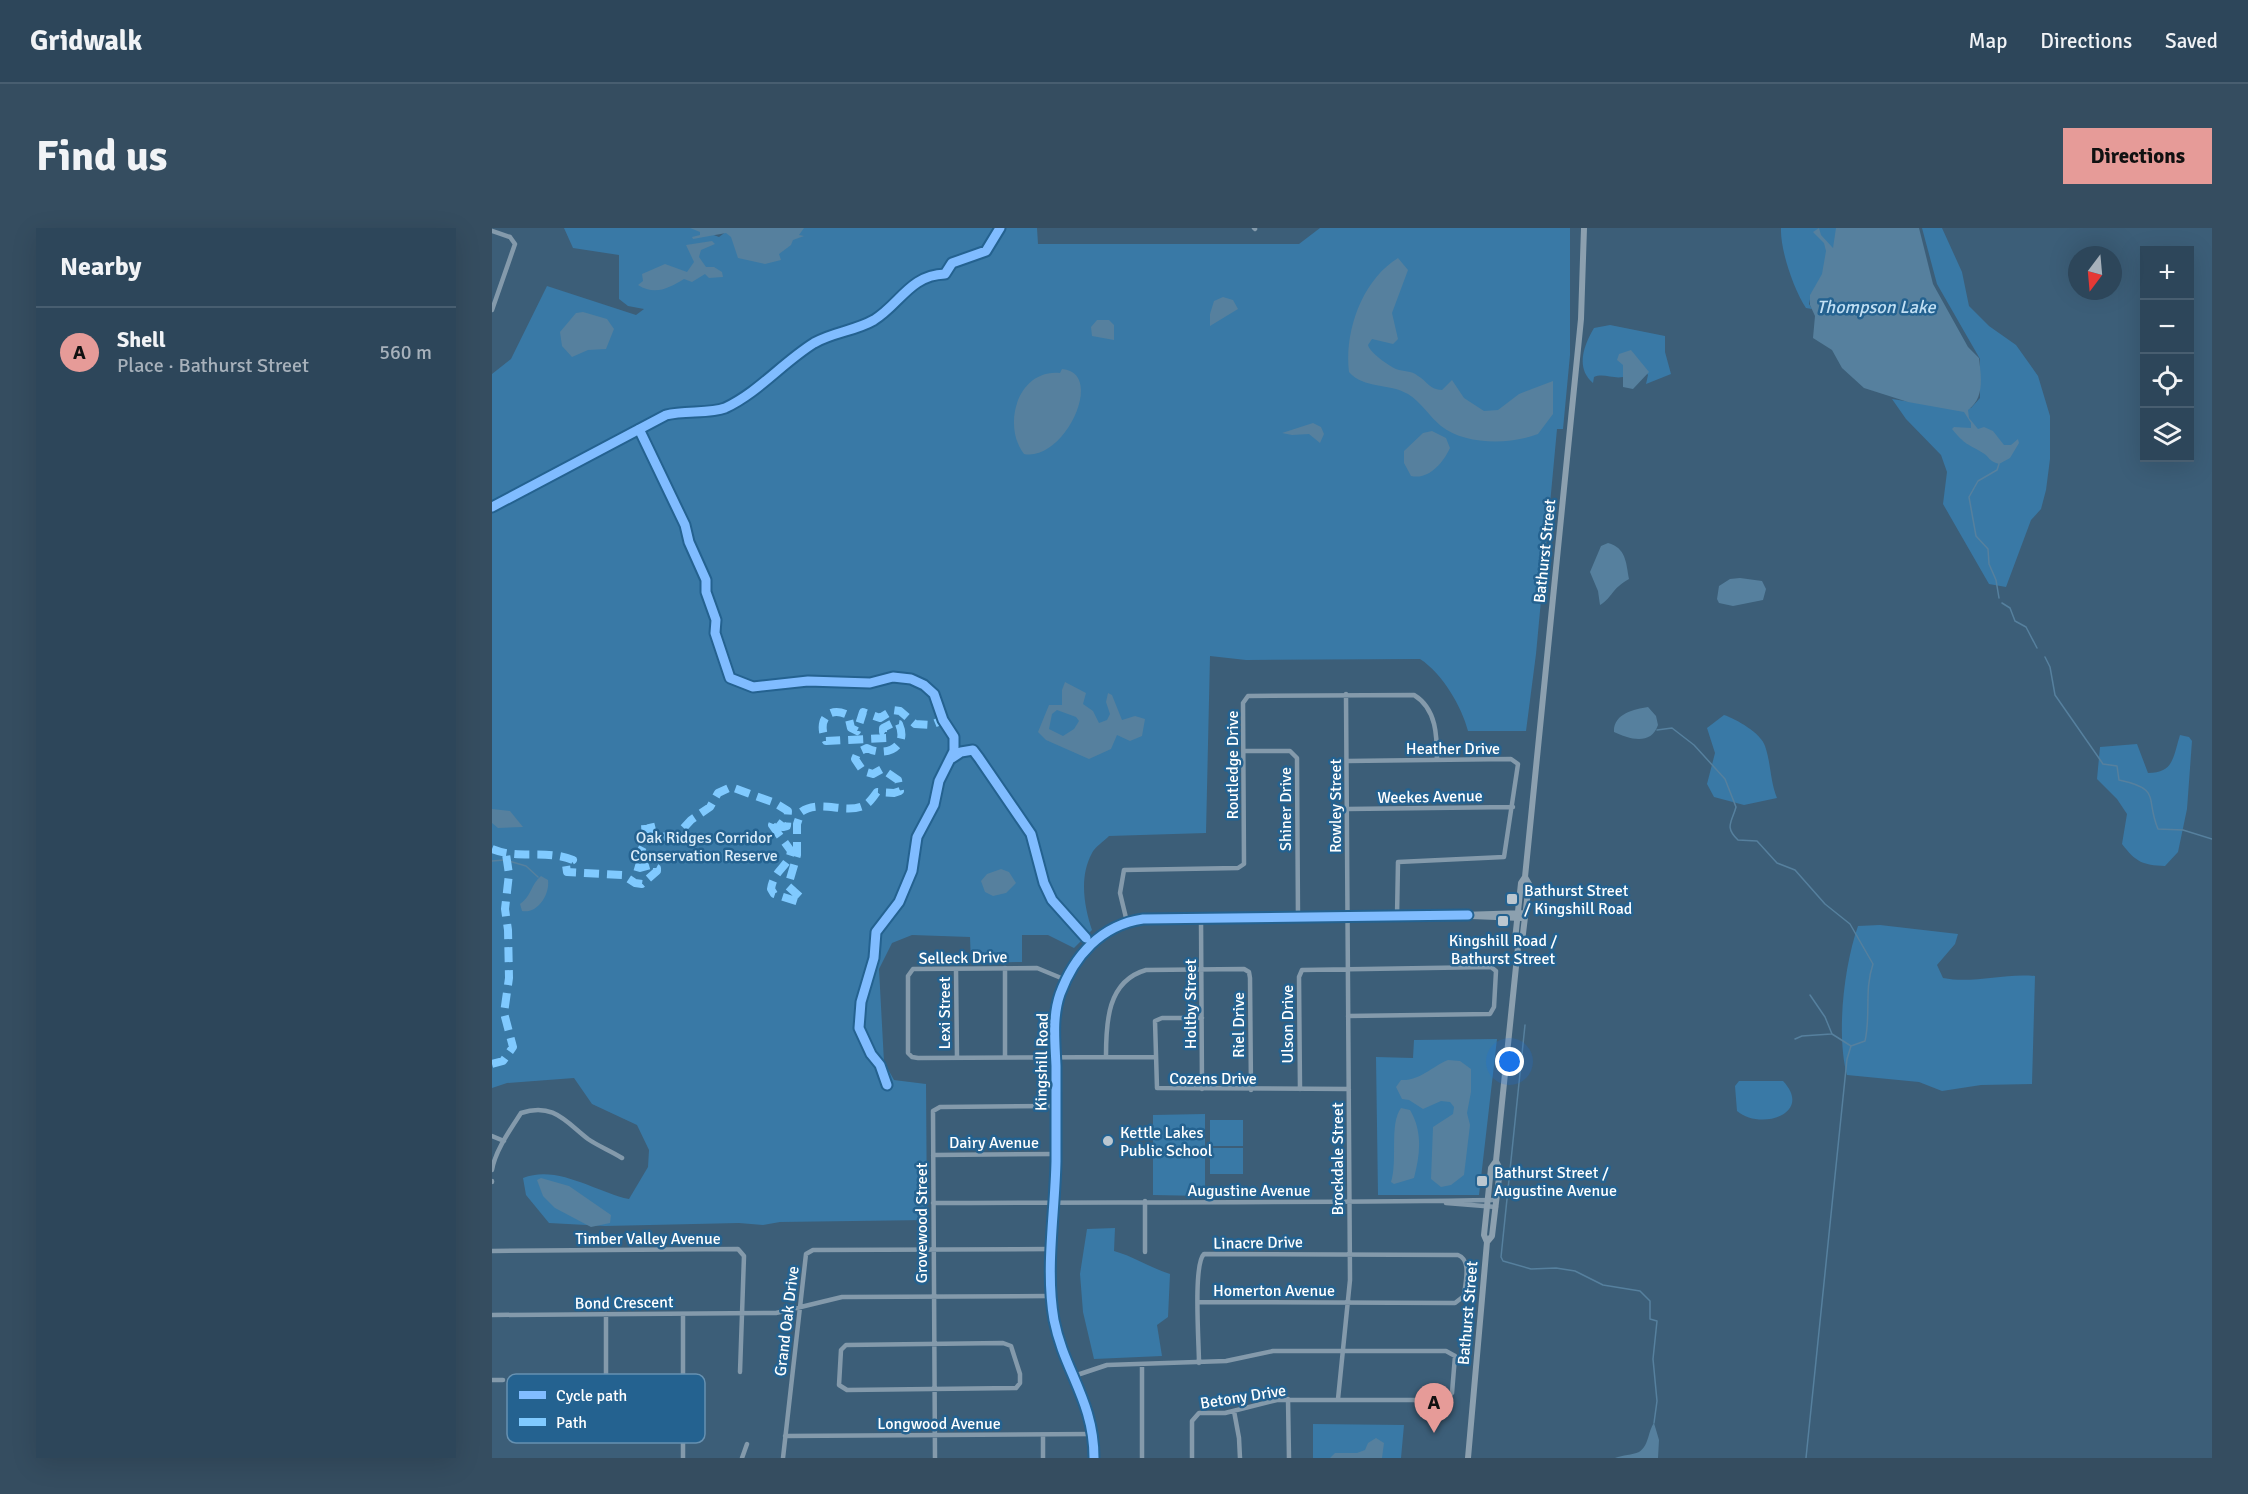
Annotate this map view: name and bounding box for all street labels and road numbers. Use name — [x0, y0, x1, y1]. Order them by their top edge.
street label: Bathurst Street — [1530, 498, 1560, 604]
street label: Routledge Drive — [1223, 711, 1243, 819]
street label: Heather Drive — [1406, 739, 1500, 759]
street label: Rowley Street — [1326, 759, 1346, 853]
street label: Shiner Drive — [1276, 767, 1296, 851]
street label: Weekes Avenue — [1377, 786, 1483, 808]
street label: Selleck Drive — [918, 947, 1008, 969]
street label: Holtby Street — [1181, 958, 1201, 1049]
street label: Lexi Street — [935, 976, 955, 1049]
street label: Ulson Drive — [1278, 985, 1298, 1063]
street label: Riel Drive — [1229, 992, 1249, 1058]
street label: Kingshill Road — [1031, 1013, 1053, 1111]
street label: Cozens Drive — [1169, 1069, 1257, 1089]
street label: Brockdale Street — [1328, 1102, 1348, 1216]
street label: Dairy Avenue — [949, 1133, 1039, 1153]
street label: Grovewood Street — [912, 1162, 932, 1283]
street label: Augustine Avenue — [1188, 1181, 1310, 1201]
street label: Timber Valley Avenue — [575, 1229, 721, 1249]
street label: Linacre Drive — [1213, 1232, 1303, 1254]
street label: Bathurst Street — [1453, 1260, 1483, 1366]
street label: Grand Oak Drive — [770, 1265, 804, 1377]
street label: Homerton Avenue — [1213, 1281, 1335, 1301]
street label: Bond Crescent — [574, 1292, 674, 1314]
street label: Betony Drive — [1199, 1380, 1288, 1414]
street label: Longwood Avenue — [877, 1414, 1001, 1434]

